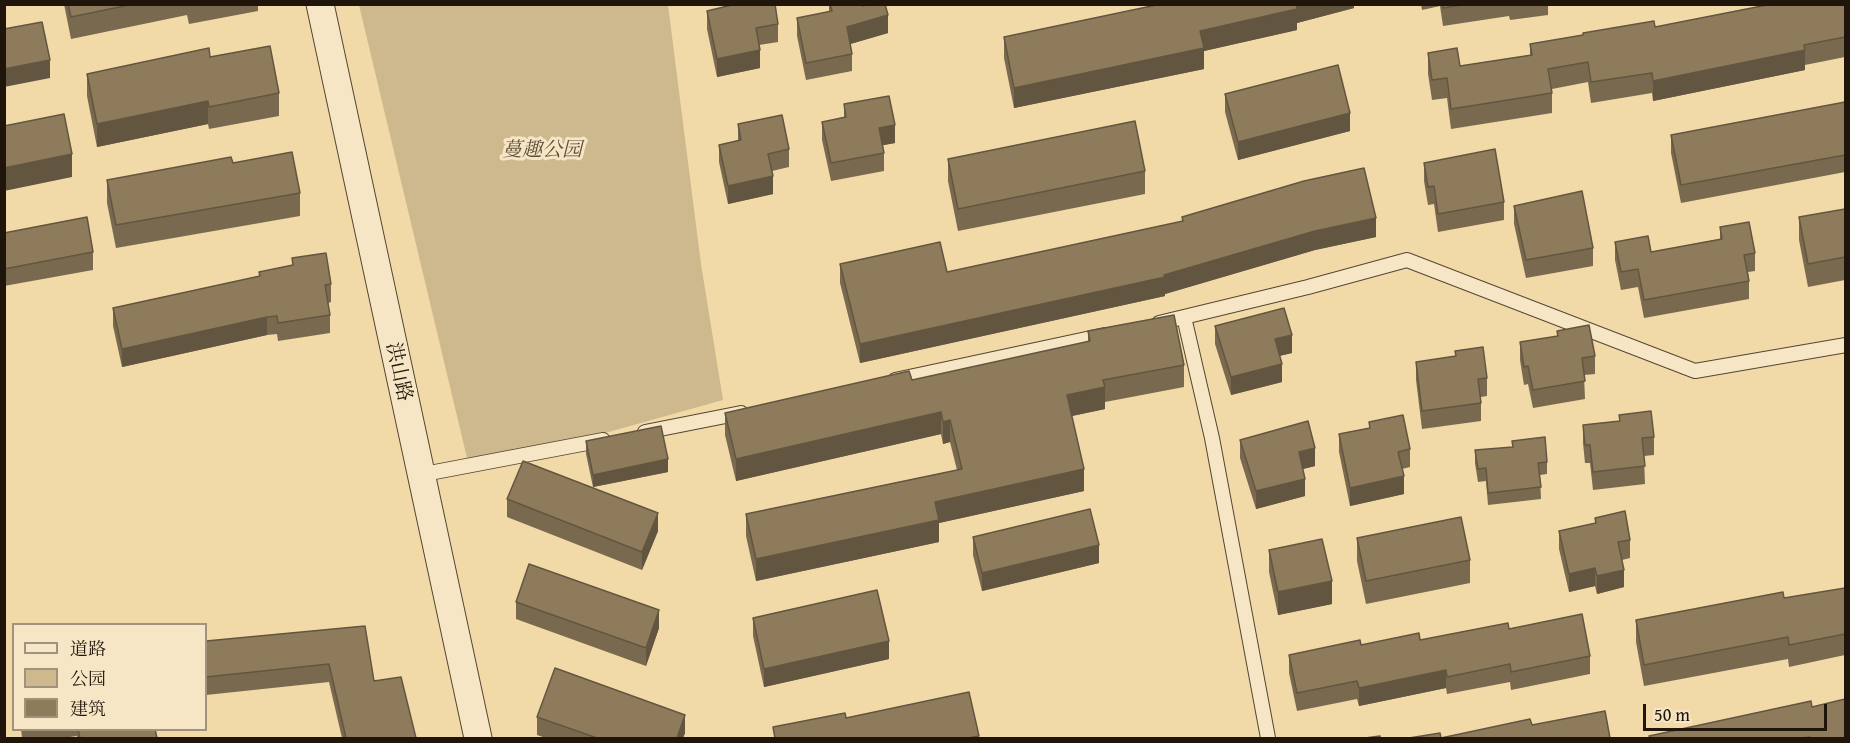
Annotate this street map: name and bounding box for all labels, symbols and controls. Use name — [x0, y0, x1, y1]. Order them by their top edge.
park label: 蔓趣公园 — [502, 139, 582, 163]
street label: 洪山路 — [380, 340, 416, 404]
legend — [12, 623, 207, 731]
text: 道路 — [70, 635, 106, 662]
text: 公园 — [70, 665, 106, 692]
scale bar — [1646, 692, 1830, 730]
text: 建筑 — [70, 695, 106, 722]
text: 50 m — [1654, 701, 1690, 728]

